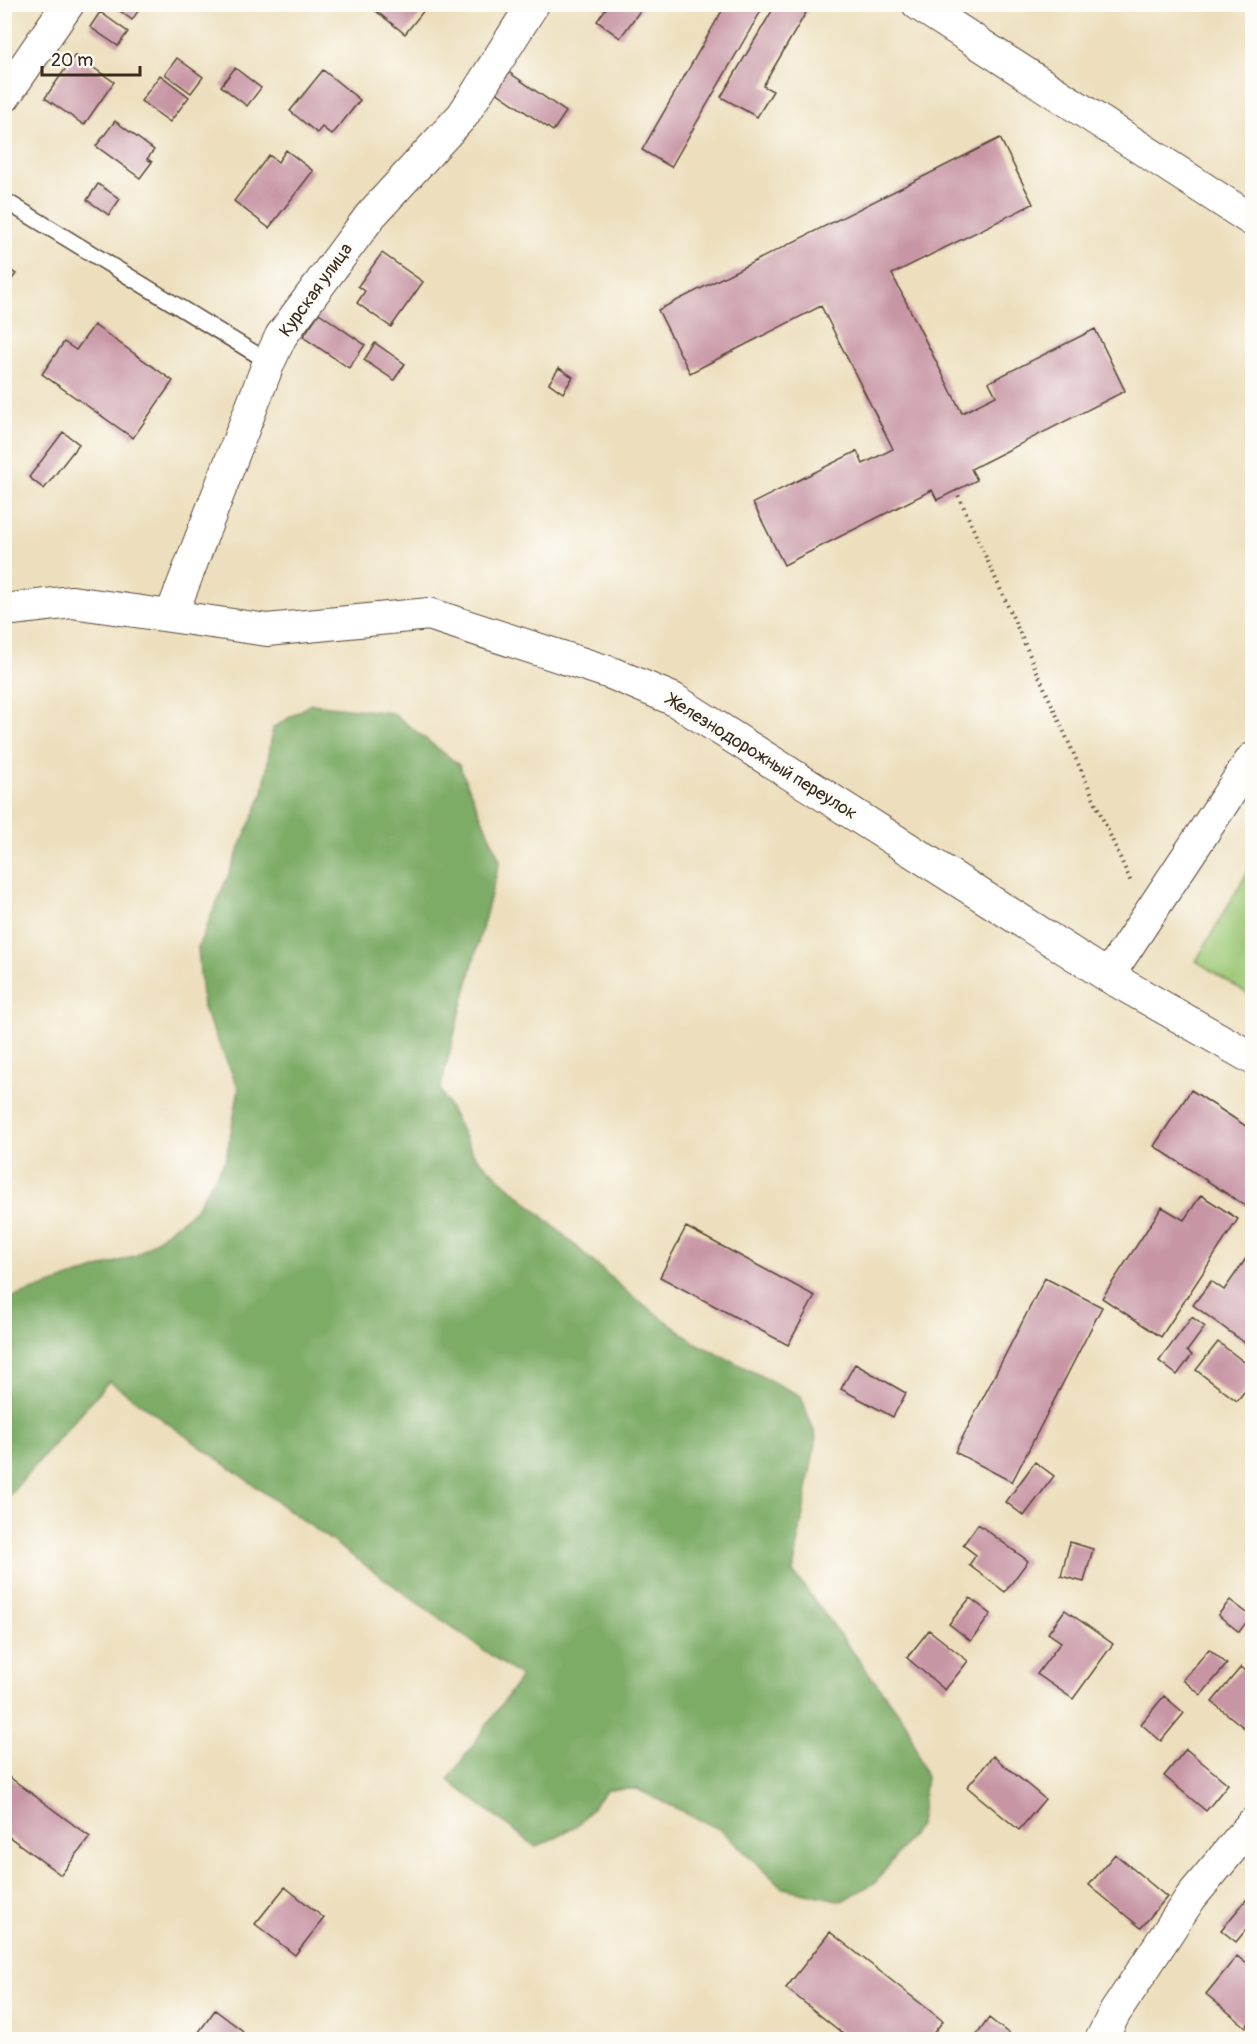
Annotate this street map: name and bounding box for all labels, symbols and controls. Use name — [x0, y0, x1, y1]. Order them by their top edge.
scale bar — [42, 39, 140, 77]
text: 20 m — [51, 49, 93, 72]
street label: Курская улица — [274, 239, 358, 341]
street label: Железнодорожный переулок — [660, 687, 861, 825]

